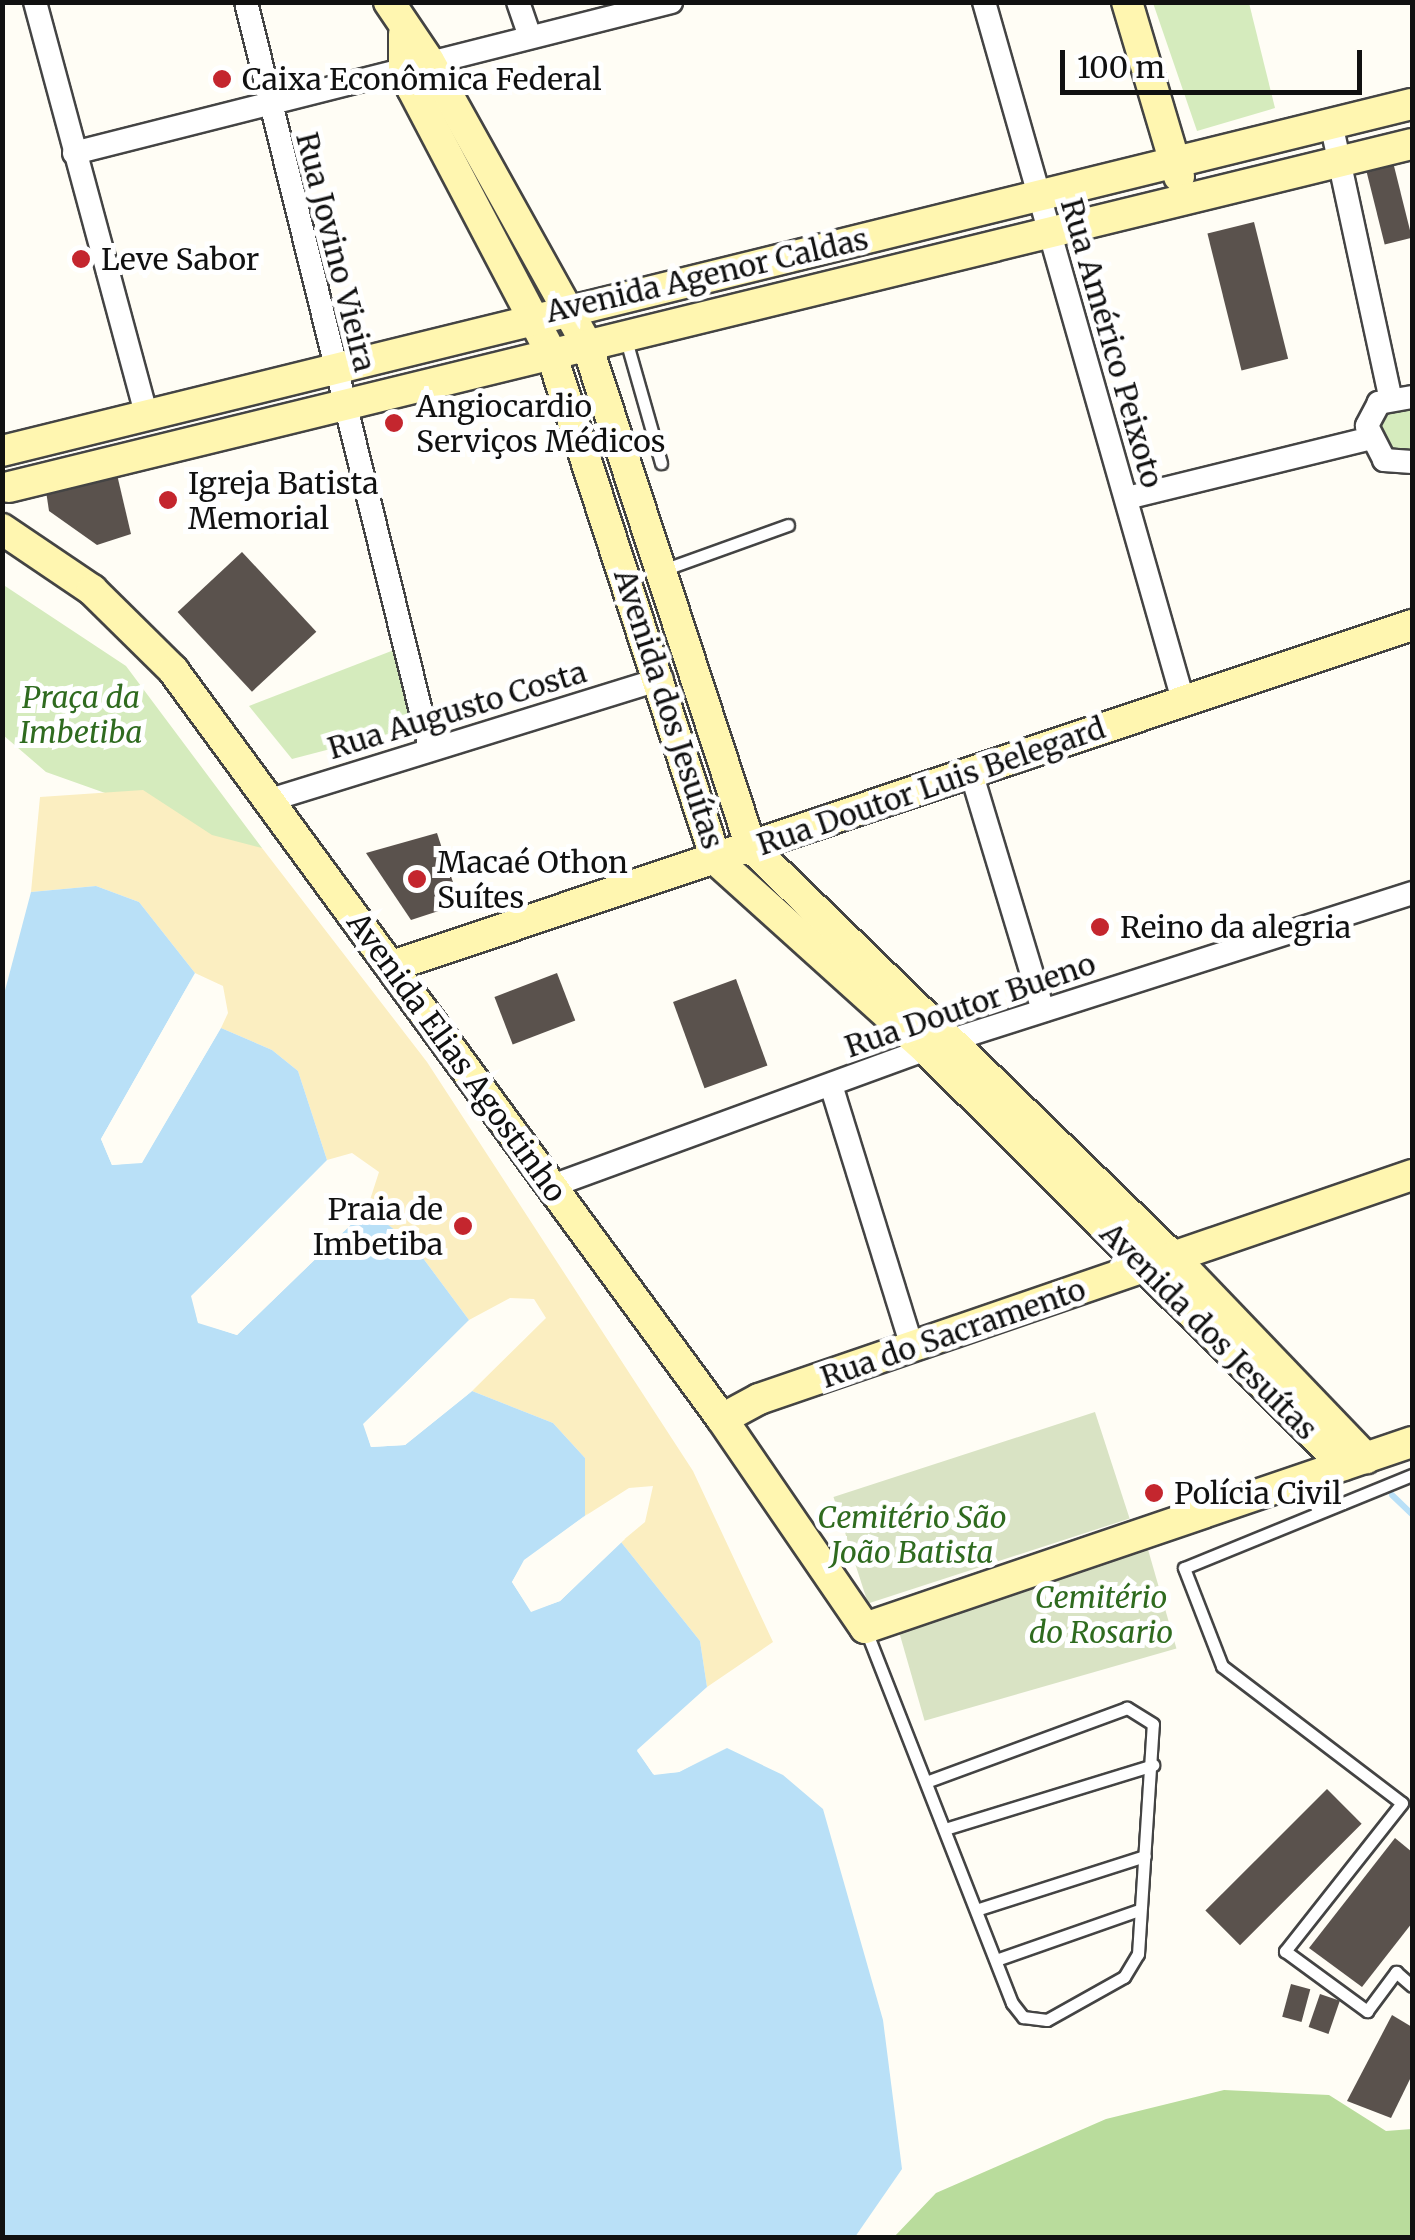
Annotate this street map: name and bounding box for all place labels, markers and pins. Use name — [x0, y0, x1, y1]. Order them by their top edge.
place label: Caixa Econômica Federal — [242, 61, 602, 97]
marker: Caixa Econômica Federal — [211, 68, 233, 90]
place label: Leve Sabor — [101, 241, 259, 277]
marker: Leve Sabor — [70, 248, 92, 270]
place label: Angiocardio Serviços Médicos — [416, 388, 665, 458]
marker: Angiocardio Serviços Médicos — [381, 410, 407, 436]
place label: Igreja Batista Memorial — [188, 465, 379, 536]
marker: Igreja Batista Memorial — [157, 489, 179, 511]
place label: Macaé Othon Suítes — [437, 844, 628, 914]
marker: Macaé Othon Suítes — [406, 868, 428, 890]
place label: Reino da alegria — [1120, 909, 1351, 945]
marker: Reino da alegria — [1089, 916, 1111, 938]
place label: Praia de Imbetiba — [313, 1191, 443, 1262]
marker: Praia de Imbetiba — [452, 1215, 474, 1237]
place label: Polícia Civil — [1174, 1475, 1341, 1511]
marker: Polícia Civil — [1143, 1482, 1165, 1504]

